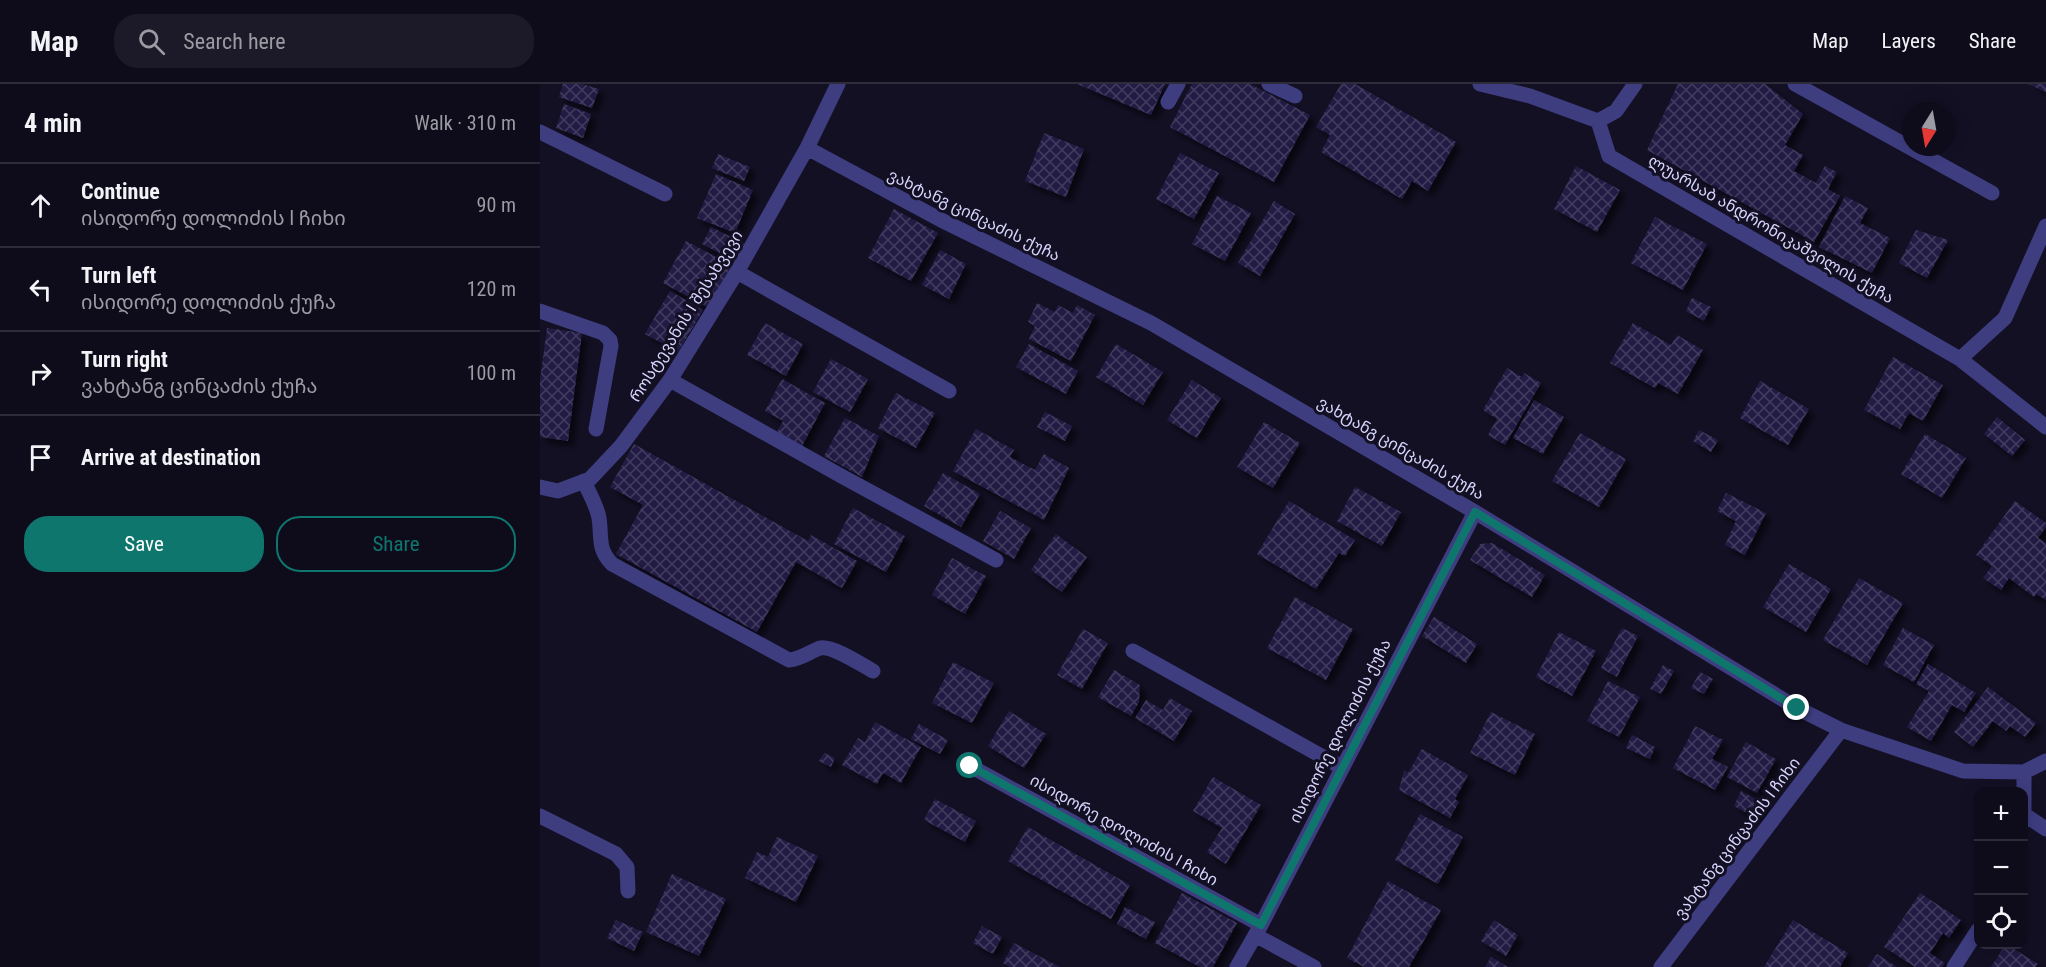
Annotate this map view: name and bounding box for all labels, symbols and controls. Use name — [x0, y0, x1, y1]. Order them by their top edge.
search box — [114, 14, 534, 68]
text: Map — [30, 25, 78, 58]
icon: search — [135, 25, 168, 58]
text: Search here — [183, 29, 286, 54]
text: Map — [1812, 29, 1849, 53]
text: Layers — [1882, 29, 1936, 53]
text: Share — [1969, 29, 2016, 53]
north arrow — [1902, 102, 1956, 156]
text: 4 min — [24, 108, 82, 138]
text: Walk · 310 m — [415, 111, 516, 135]
street label: ლუარსაბ ანდრონიკაშვილის ქუჩა — [1644, 151, 1897, 308]
street label: ვახტანგ ცინცაძის ქუჩა — [885, 165, 1063, 265]
text: Continue — [81, 179, 160, 204]
icon: ahead — [24, 189, 57, 222]
text: 90 m — [477, 193, 516, 217]
text: ისიდორე დოლიძის I ჩიხი — [81, 206, 346, 230]
street label: როსტევანის I შესახვევი — [625, 227, 747, 405]
text: Turn left — [81, 263, 156, 288]
icon: left — [24, 273, 57, 306]
text: 120 m — [467, 277, 516, 301]
text: ისიდორე დოლიძის ქუჩა — [81, 290, 336, 314]
text: Turn right — [81, 347, 168, 372]
icon: right — [24, 357, 57, 390]
text: 100 m — [467, 361, 516, 385]
text: ვახტანგ ცინცაძის ქუჩა — [81, 374, 317, 398]
street label: ვახტანგ ცინცაძის ქუჩა — [1314, 392, 1488, 504]
icon: arrive — [24, 441, 57, 474]
text: Arrive at destination — [81, 445, 261, 470]
button: Save — [24, 516, 264, 572]
button: Share — [276, 516, 516, 572]
street label: ისიდორე დოლიძის ქუჩა — [1285, 636, 1396, 827]
route end — [1783, 694, 1809, 720]
route start — [956, 752, 982, 778]
street label: ვახტანგ ცინცაძის I ჩიხი — [1670, 754, 1804, 922]
street label: ისიდორე დოლიძის I ჩიხი — [1026, 770, 1221, 891]
map controls — [1974, 787, 2028, 949]
button: + — [1974, 787, 2028, 841]
button: − — [1974, 841, 2028, 895]
button: locate — [1974, 895, 2028, 949]

